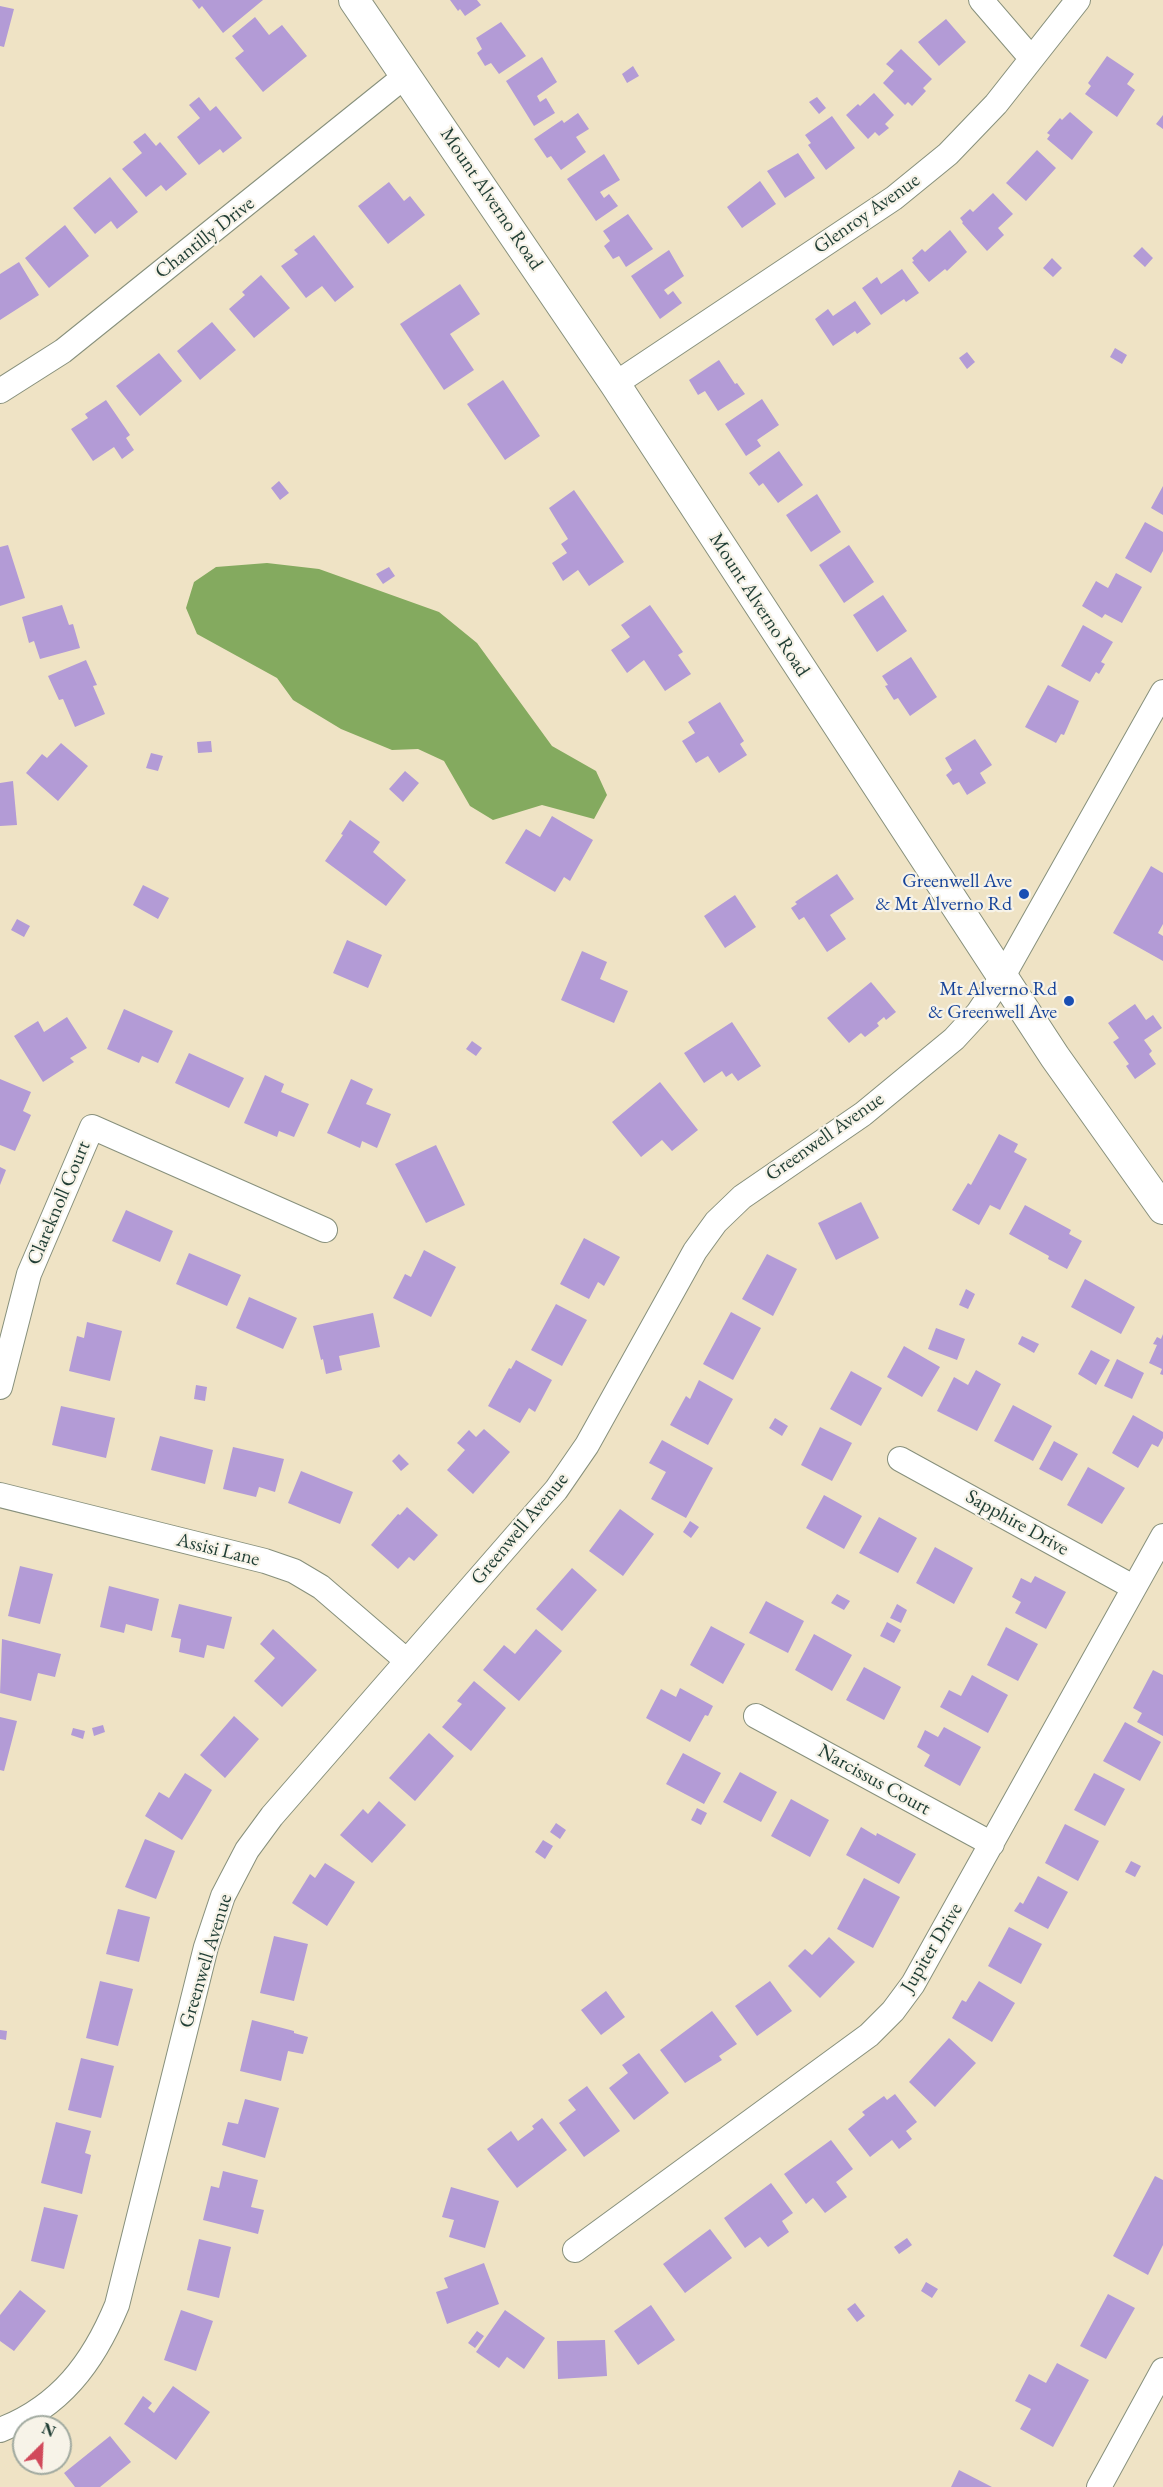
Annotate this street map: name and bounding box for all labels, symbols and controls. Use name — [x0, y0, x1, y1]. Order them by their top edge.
street label: Mount Alverno Road — [434, 123, 548, 275]
street label: Glenroy Avenue — [809, 169, 925, 259]
street label: Chantilly Drive — [151, 192, 259, 284]
street label: Mount Alverno Road — [704, 529, 814, 681]
place label: Greenwell Ave & Mt Alverno Rd — [875, 870, 1012, 917]
marker: Greenwell Ave & Mt Alverno Rd — [1017, 887, 1031, 901]
place label: Mt Alverno Rd & Greenwell Ave — [928, 978, 1057, 1025]
marker: Mt Alverno Rd & Greenwell Ave — [1062, 994, 1076, 1008]
street label: Greenwell Avenue — [761, 1087, 889, 1187]
street label: Clareknoll Court — [22, 1137, 96, 1269]
street label: Greenwell Avenue — [466, 1468, 574, 1590]
street label: Sapphire Drive — [961, 1485, 1073, 1561]
street label: Assisi Lane — [174, 1528, 262, 1572]
street label: Narcissus Court — [813, 1739, 935, 1821]
street label: Greenwell Avenue — [174, 1891, 238, 2031]
street label: Jupiter Drive — [896, 1899, 968, 1997]
north arrow — [12, 2415, 72, 2475]
text: N — [39, 2418, 59, 2442]

